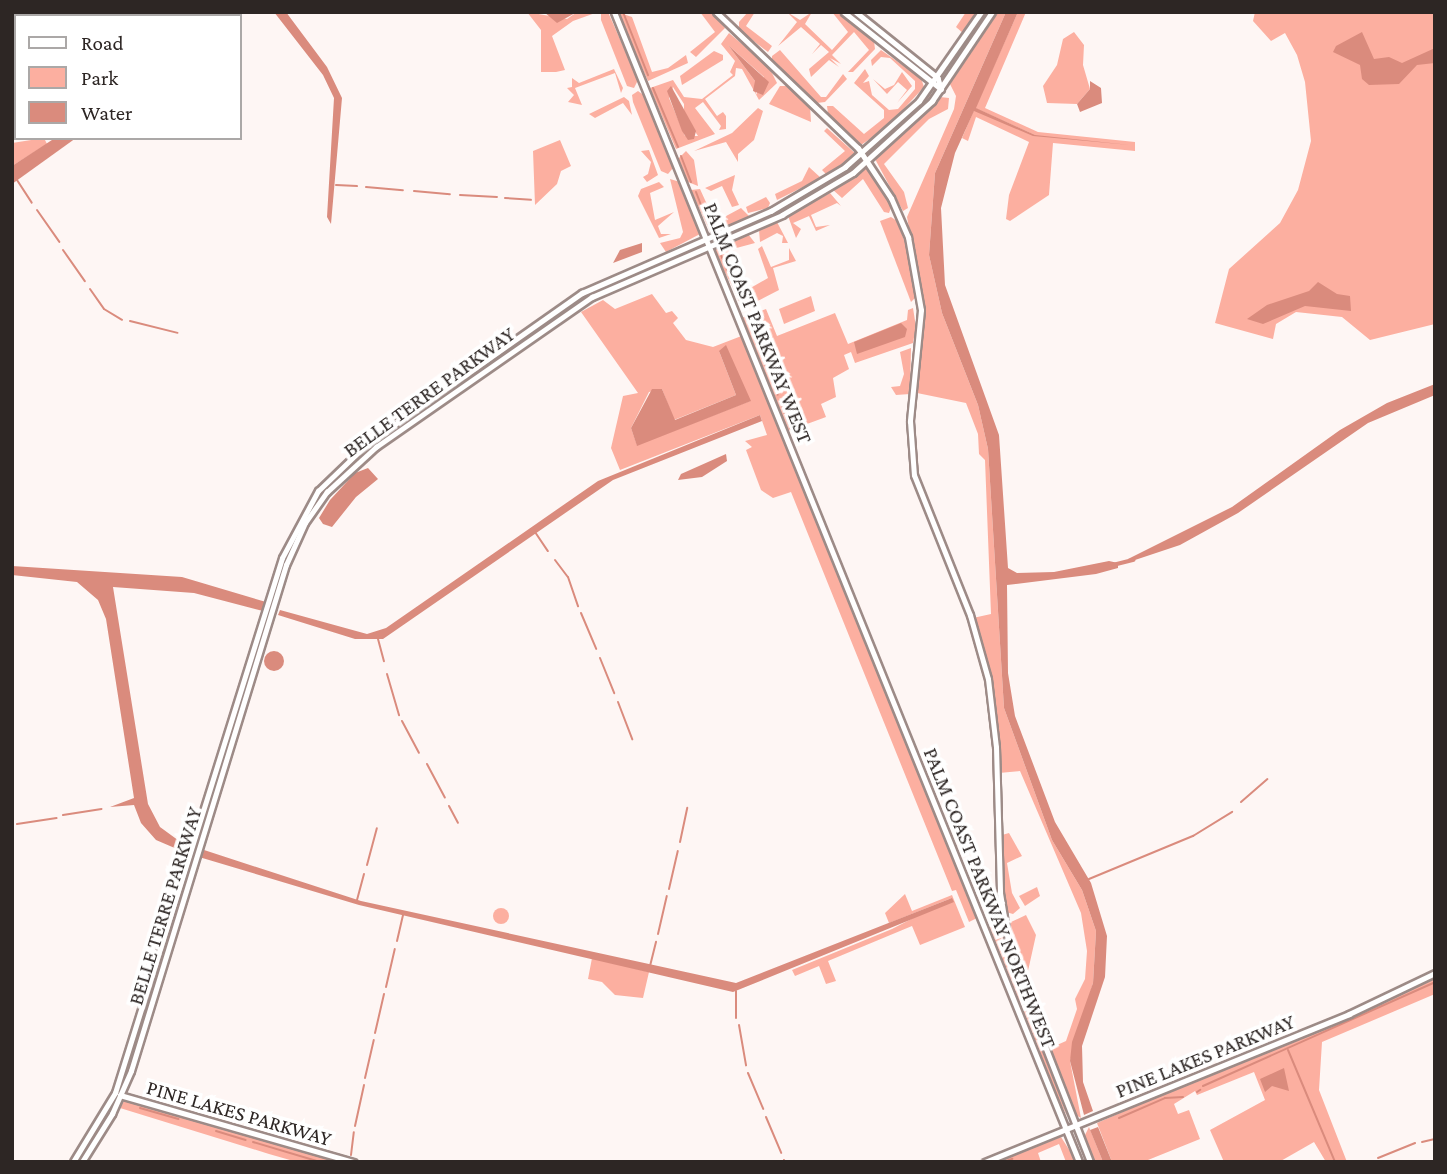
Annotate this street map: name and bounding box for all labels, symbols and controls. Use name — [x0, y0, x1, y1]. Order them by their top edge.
legend — [14, 14, 242, 140]
text: Road — [81, 31, 124, 55]
text: Park — [81, 66, 118, 90]
text: Water — [81, 101, 133, 125]
street label: PALM COAST PARKWAY WEST — [698, 199, 818, 447]
street label: BELLE TERRE PARKWAY — [338, 321, 520, 463]
street label: PALM COAST PARKWAY NORTHWEST — [918, 744, 1062, 1052]
street label: BELLE TERRE PARKWAY — [123, 804, 207, 1008]
street label: PINE LAKES PARKWAY — [1112, 1009, 1298, 1103]
street label: PINE LAKES PARKWAY — [144, 1075, 334, 1151]

